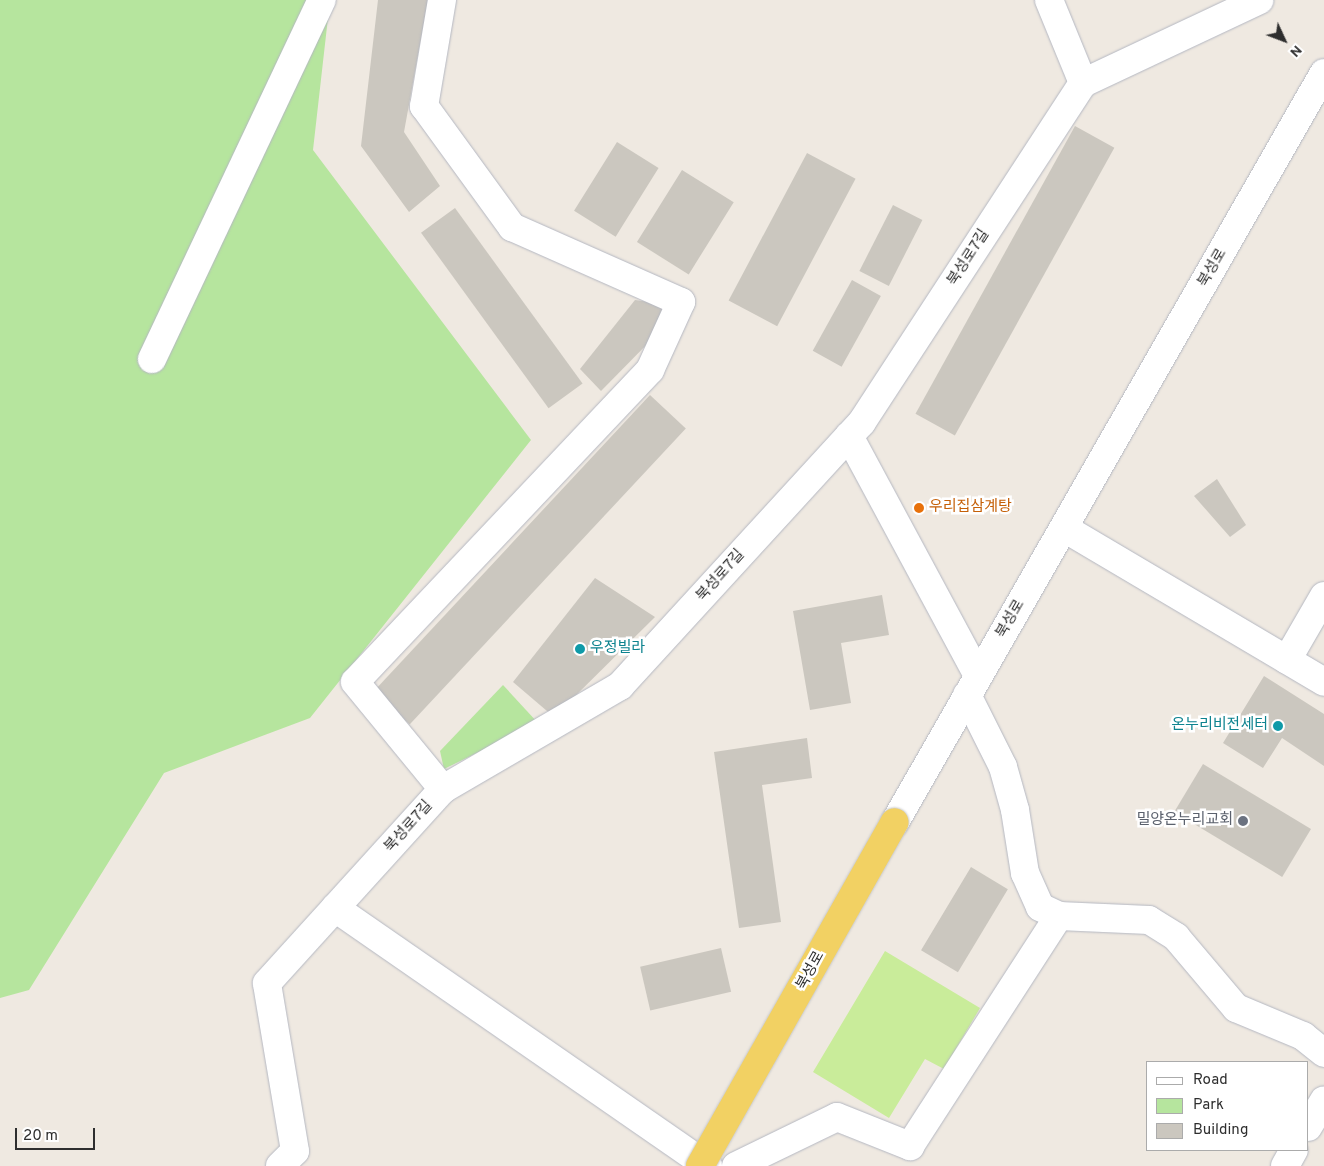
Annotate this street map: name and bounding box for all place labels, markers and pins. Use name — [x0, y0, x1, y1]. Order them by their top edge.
place label: 우리집삼계탕 — [929, 499, 1012, 517]
marker: 우리집삼계탕 — [913, 502, 925, 514]
place label: 우정빌라 — [590, 640, 645, 658]
marker: 우정빌라 — [574, 643, 586, 655]
place label: 온누리비전세터 — [1171, 717, 1268, 735]
marker: 온누리비전세터 — [1272, 720, 1284, 732]
place label: 밀양온누리교회 — [1136, 812, 1233, 830]
marker: 밀양온누리교회 — [1237, 815, 1249, 827]

